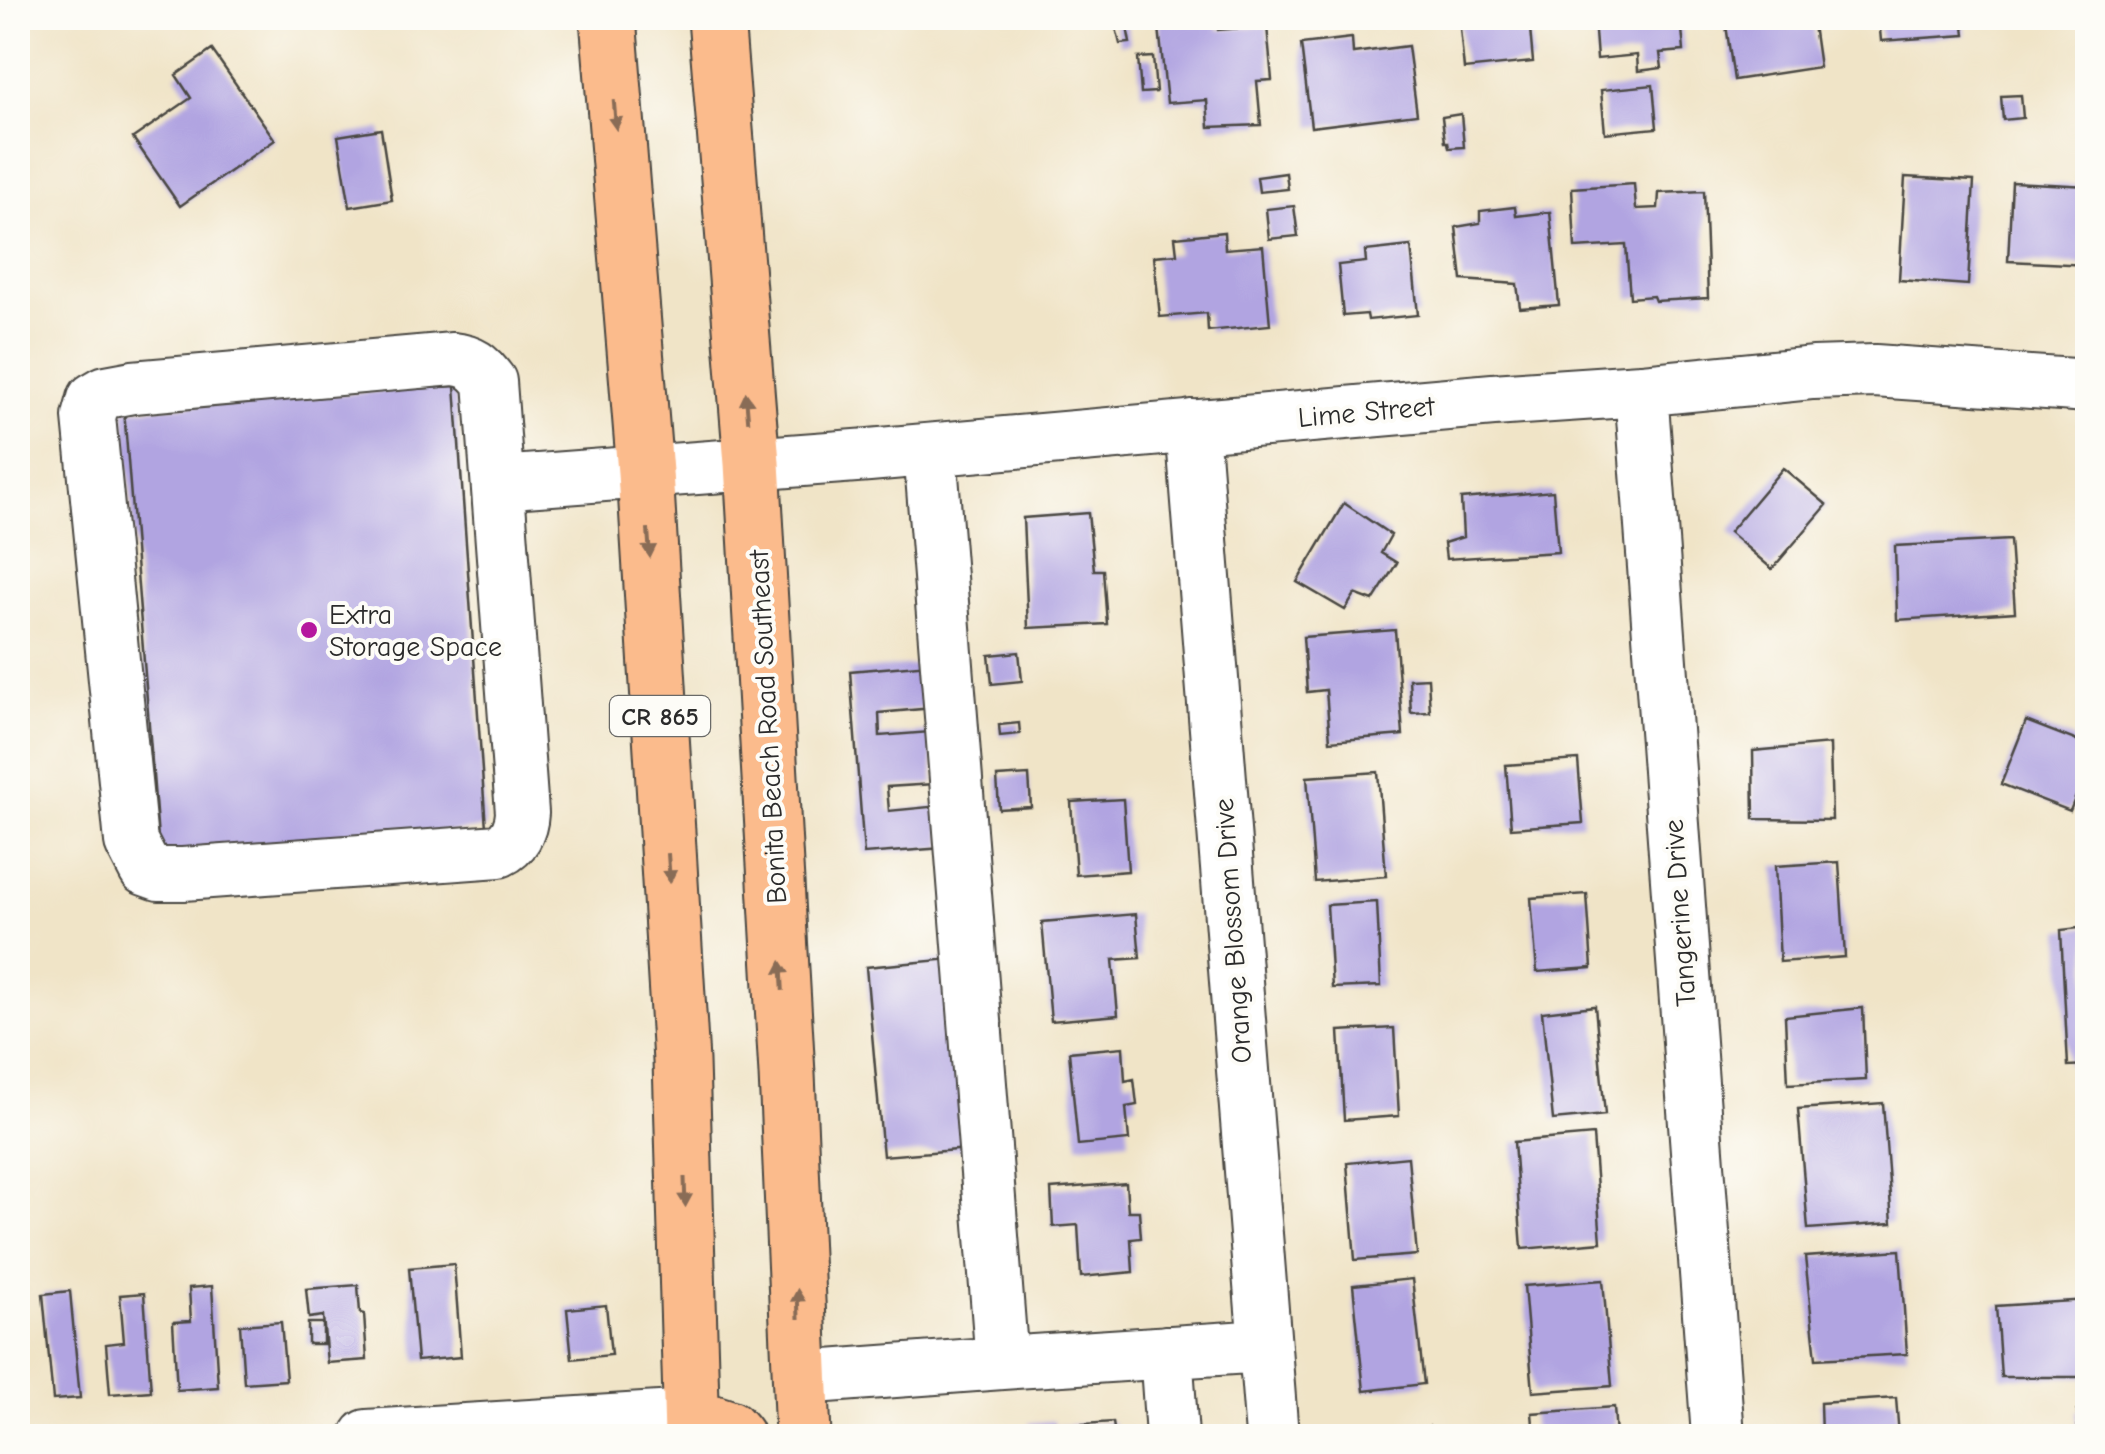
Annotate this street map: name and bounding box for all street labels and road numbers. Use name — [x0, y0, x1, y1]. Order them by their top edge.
street label: Lime Street — [1296, 390, 1437, 434]
street label: Bonita Beach Road Southeast — [743, 548, 793, 905]
road number: CR 865 — [610, 696, 710, 736]
street label: Orange Blossom Drive — [1208, 797, 1258, 1065]
street label: Tangerine Drive — [1658, 818, 1702, 1008]

